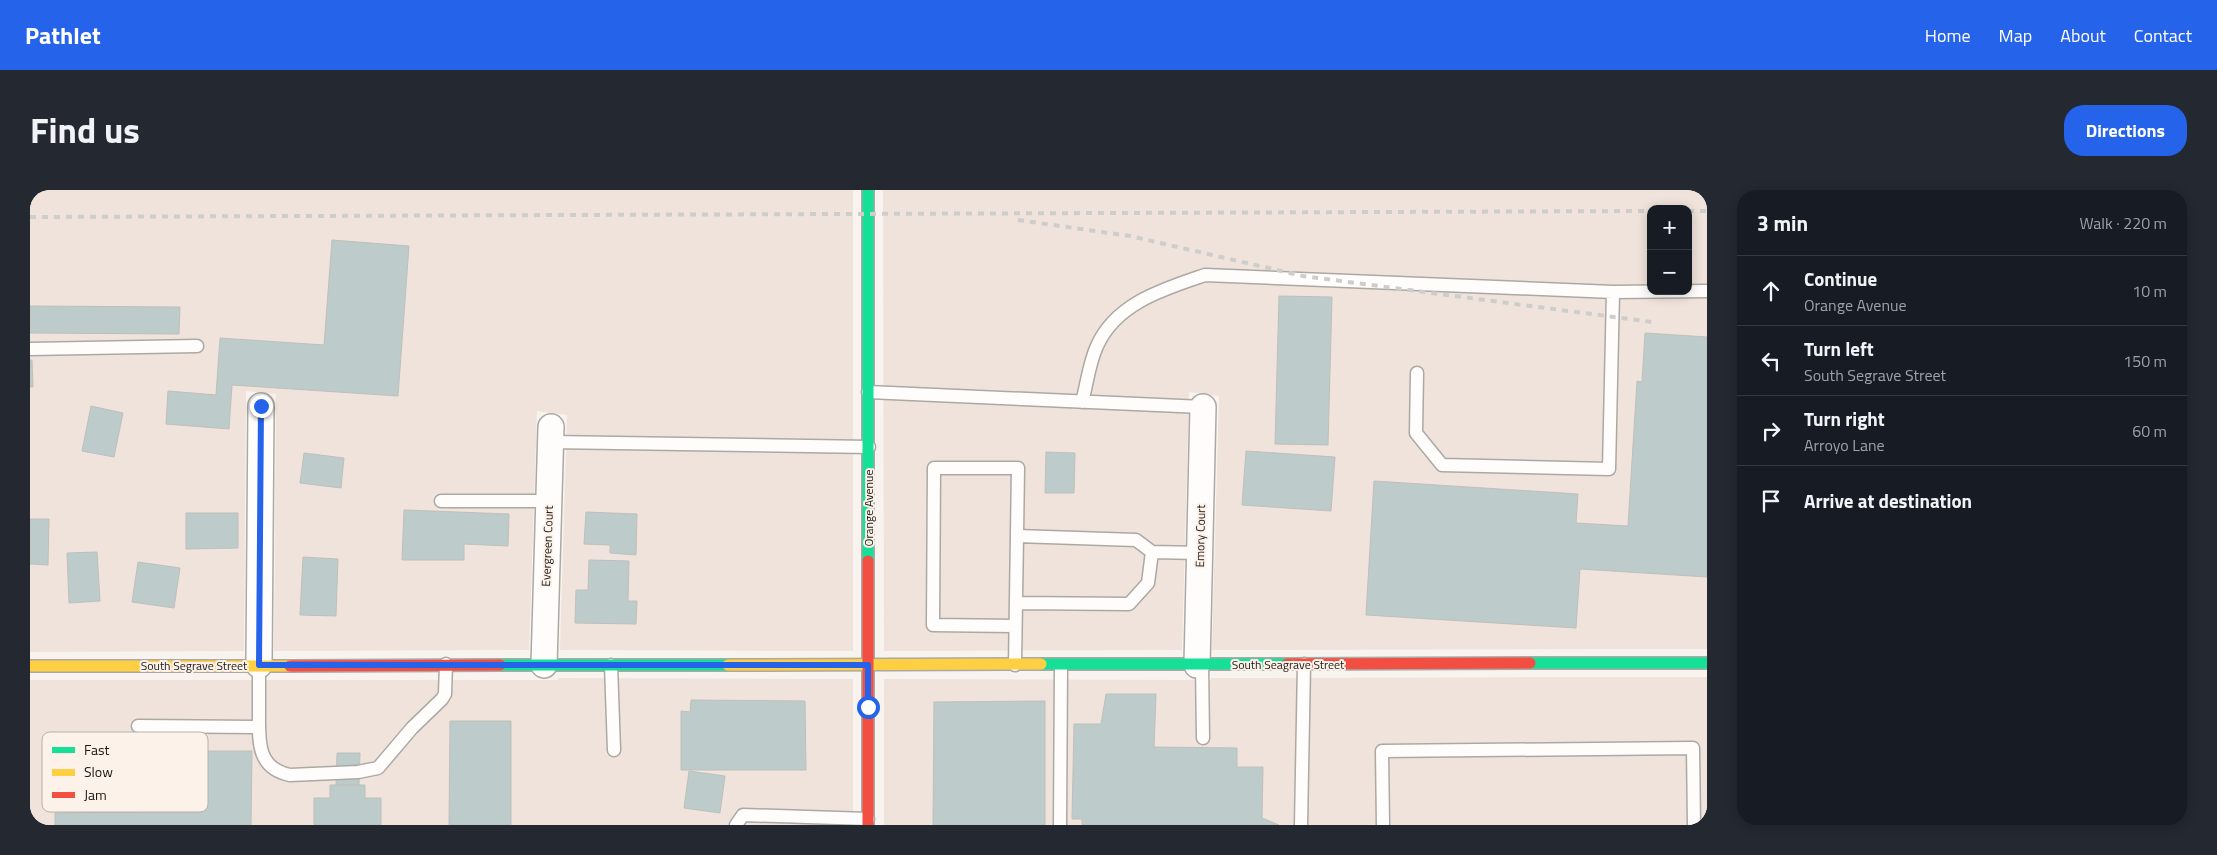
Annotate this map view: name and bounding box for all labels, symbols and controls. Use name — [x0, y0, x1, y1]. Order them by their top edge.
text: Pathlet — [25, 17, 101, 53]
text: Home — [1925, 22, 1971, 49]
text: Map — [1999, 22, 2032, 49]
text: About — [2060, 22, 2106, 49]
text: Contact — [2134, 22, 2192, 49]
text: Find us — [30, 103, 140, 157]
button: Directions — [2064, 105, 2187, 156]
map controls — [1647, 205, 1692, 295]
button: + — [1647, 205, 1692, 250]
text: 3 min — [1757, 207, 1808, 239]
text: Walk · 220 m — [2079, 211, 2167, 235]
button: − — [1647, 250, 1692, 295]
text: Continue — [1804, 264, 1877, 293]
icon: ahead — [1757, 277, 1785, 305]
text: 10 m — [2132, 279, 2167, 303]
text: Orange Avenue — [1804, 293, 1907, 317]
text: Turn left — [1804, 334, 1874, 363]
icon: left — [1757, 347, 1785, 375]
text: 150 m — [2123, 349, 2167, 373]
text: South Segrave Street — [1804, 363, 1946, 387]
route end — [250, 395, 273, 418]
text: Turn right — [1804, 404, 1885, 433]
icon: right — [1757, 417, 1785, 445]
text: 60 m — [2132, 419, 2167, 443]
text: Arroyo Lane — [1804, 433, 1885, 457]
street label: Orange Avenue — [859, 470, 878, 546]
text: Arrive at destination — [1804, 486, 1972, 515]
icon: arrive — [1757, 487, 1785, 515]
street label: Evergreen Court — [536, 504, 558, 587]
street label: Emory Court — [1190, 504, 1210, 568]
street label: South Seagrave Street — [1232, 655, 1345, 674]
street label: South Segrave Street — [141, 656, 248, 675]
route start — [857, 696, 880, 719]
legend — [42, 732, 208, 812]
text: Fast — [84, 739, 109, 760]
text: Slow — [84, 761, 113, 782]
text: Jam — [84, 784, 107, 805]

